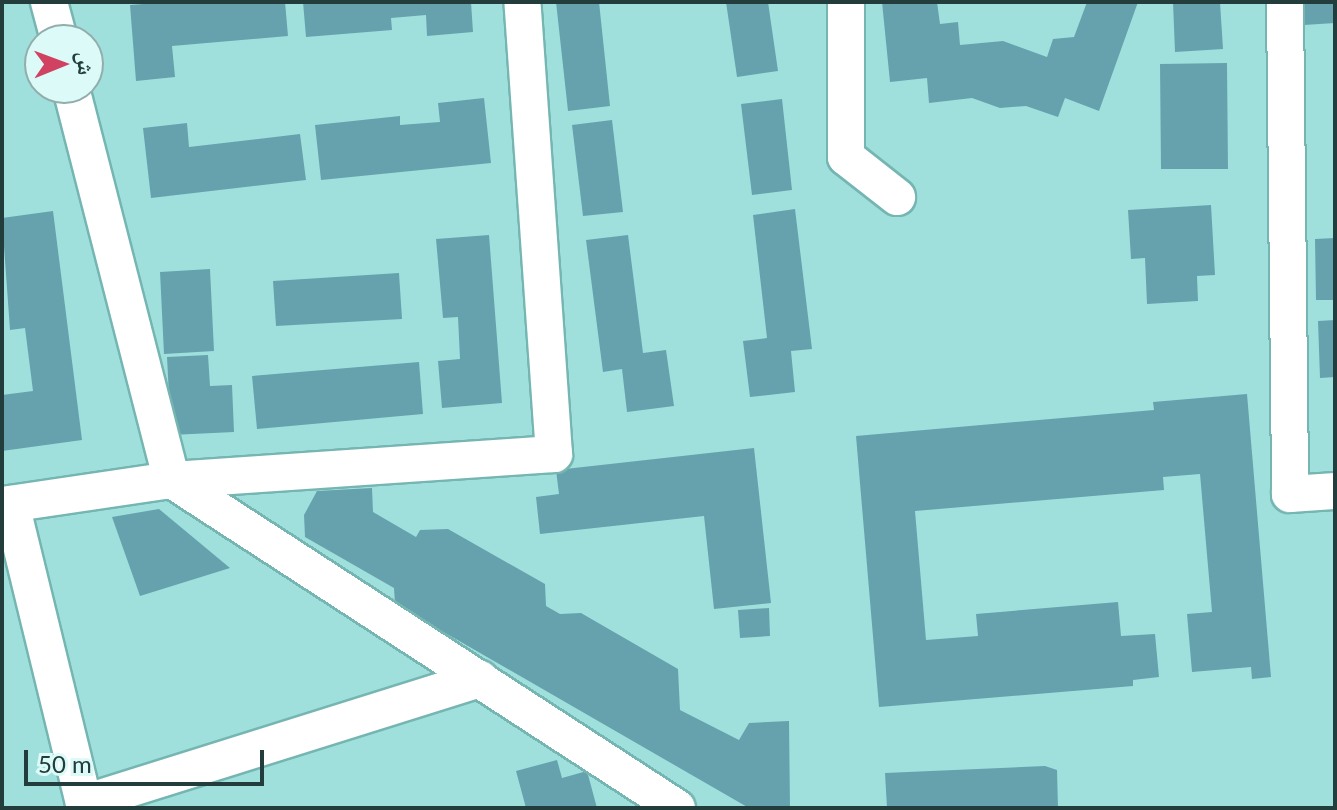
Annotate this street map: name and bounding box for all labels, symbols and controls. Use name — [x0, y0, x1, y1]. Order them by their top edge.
north arrow — [24, 24, 104, 104]
text: ش — [73, 52, 100, 76]
scale bar — [28, 734, 268, 784]
text: 50 m — [38, 749, 92, 778]

